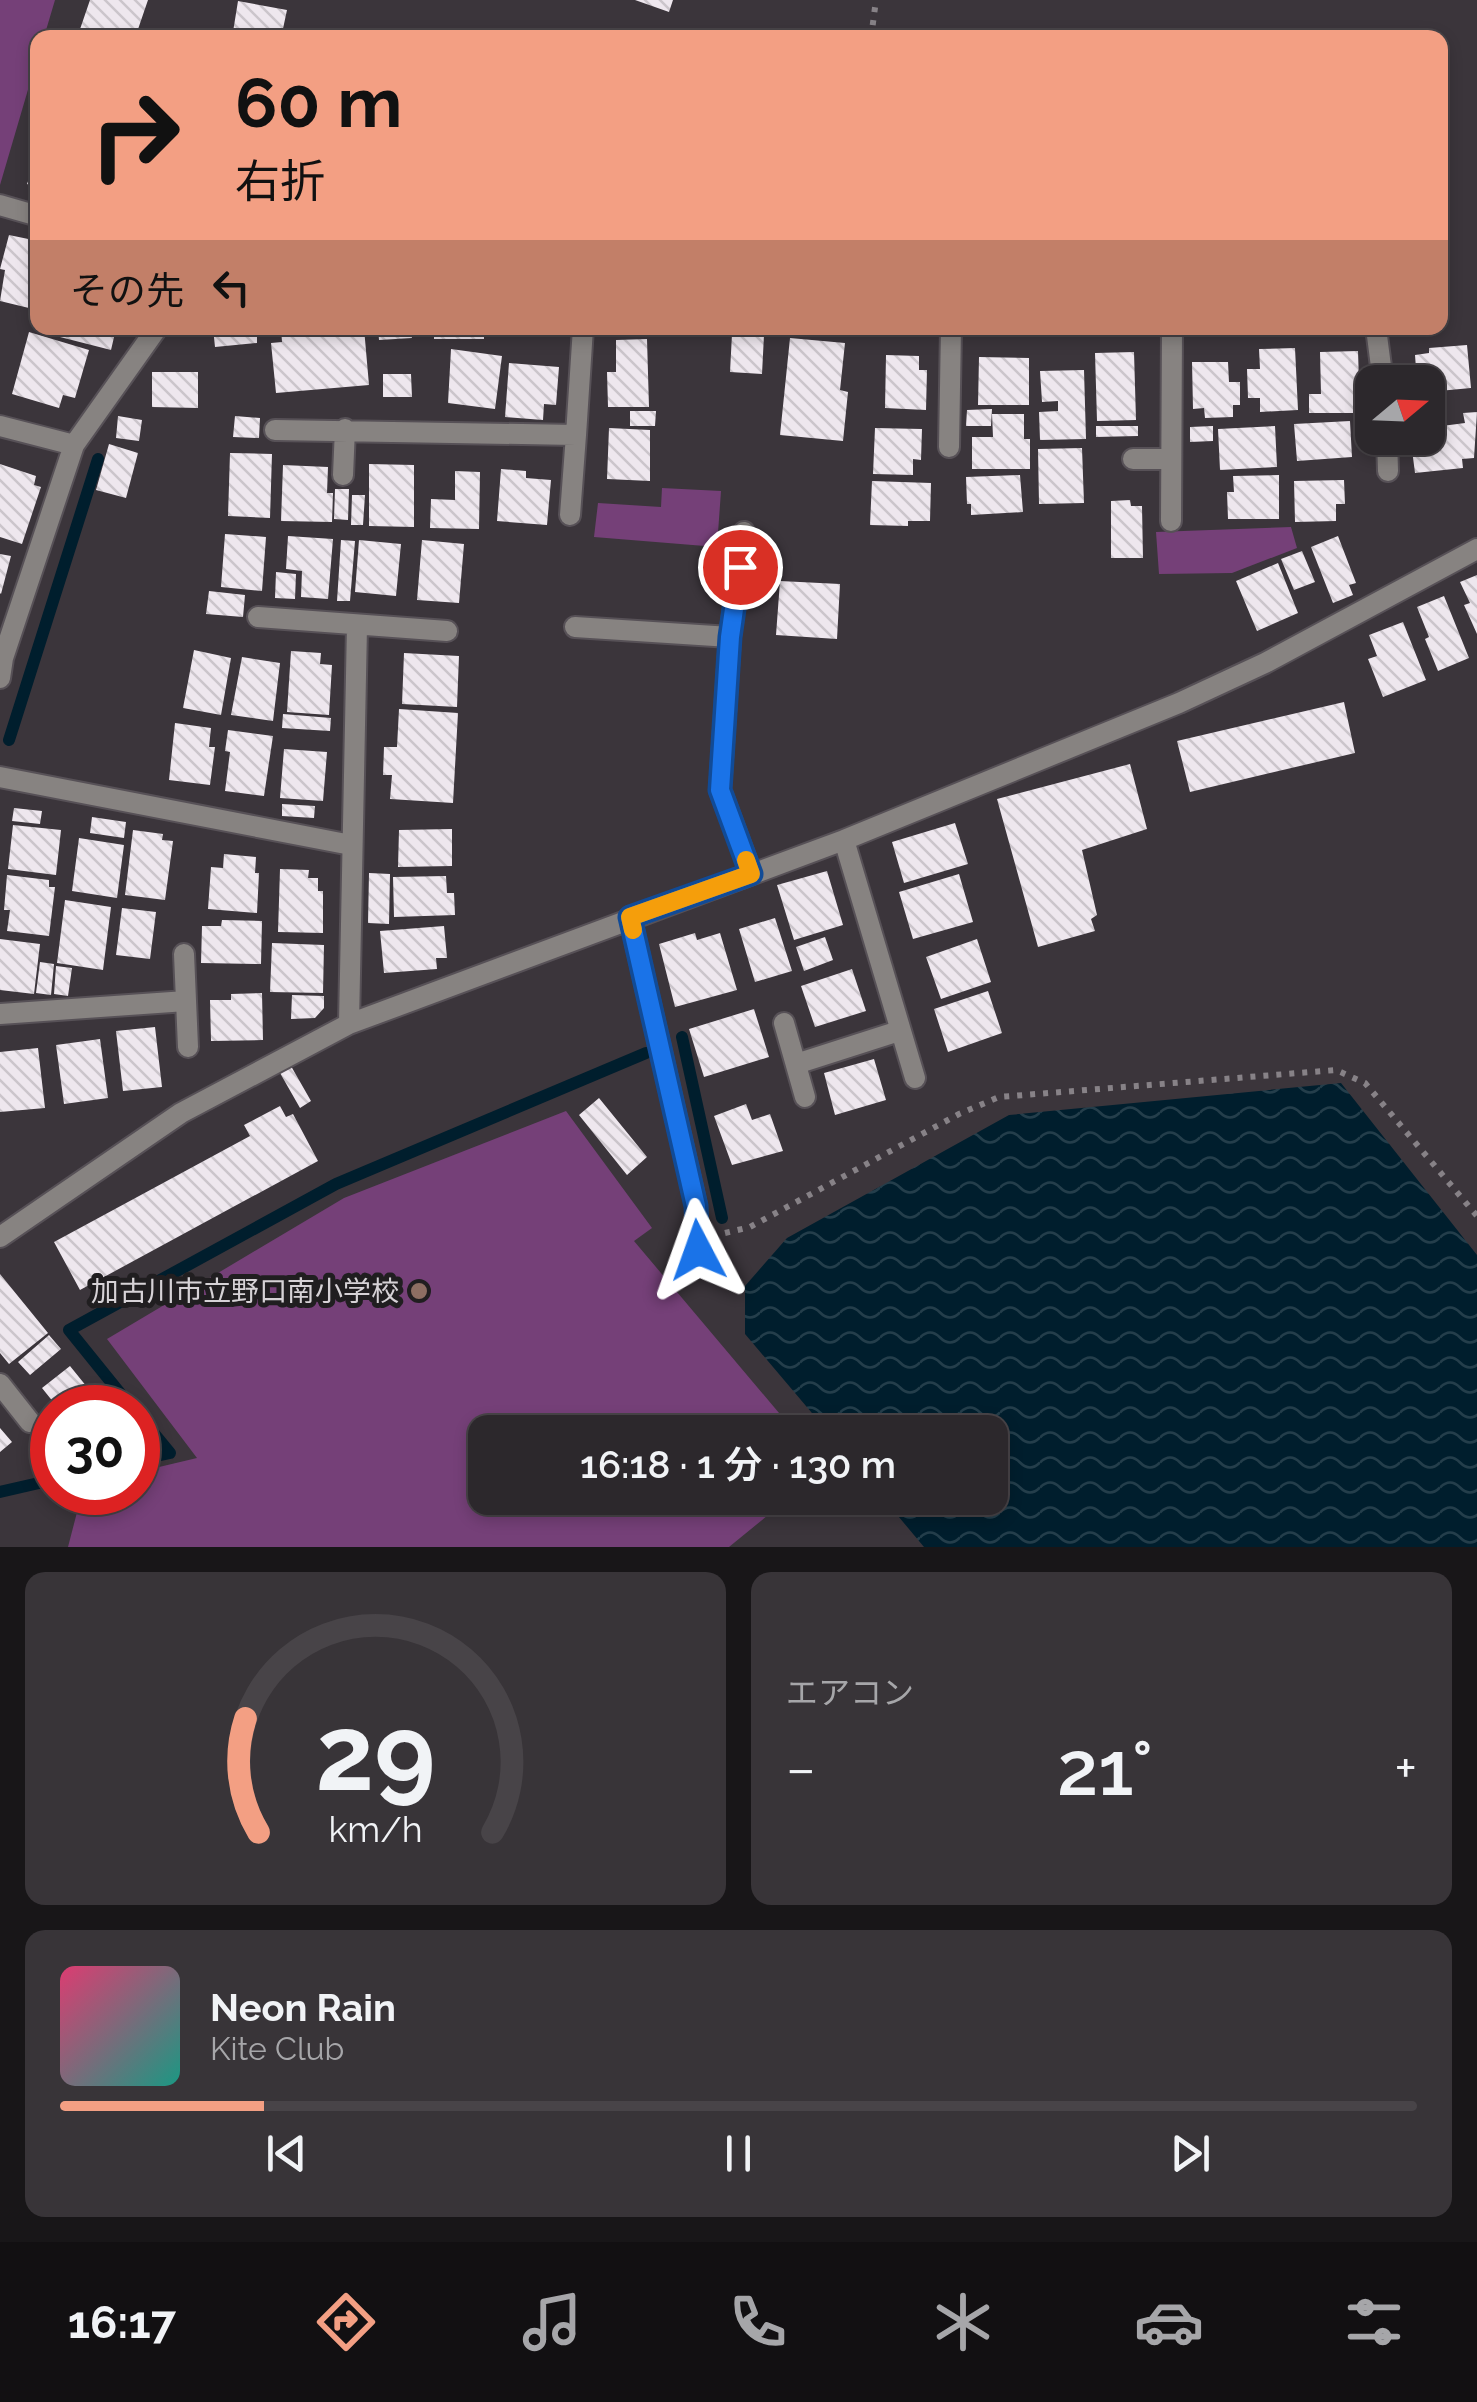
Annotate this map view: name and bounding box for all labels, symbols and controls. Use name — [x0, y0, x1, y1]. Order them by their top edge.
text: 60 m — [235, 61, 402, 143]
icon: right — [70, 70, 200, 200]
text: 右折 — [235, 155, 325, 208]
icon: left — [204, 260, 259, 315]
text: その先 — [70, 268, 184, 313]
north arrow — [1355, 365, 1445, 455]
map controls — [1355, 365, 1445, 455]
pin — [698, 525, 783, 610]
icon: arrive — [713, 540, 768, 595]
position arrow — [646, 1198, 750, 1302]
place label: 加古川市立野口南小学校 — [91, 1275, 399, 1308]
marker: 加古川市立野口南小学校 — [408, 1280, 430, 1302]
speed limit sign: 30 — [30, 1385, 160, 1515]
text: 16:18 · 1 分 · 130 m — [580, 1442, 896, 1487]
text: エアコン — [786, 1674, 914, 1711]
text: 29 — [316, 1692, 435, 1814]
text: 21° — [1057, 1724, 1153, 1813]
text: − — [786, 1736, 816, 1801]
text: + — [1394, 1736, 1417, 1801]
text: km/h — [328, 1808, 423, 1850]
text: Neon Rain — [210, 1985, 396, 2030]
text: Kite Club — [210, 2030, 344, 2067]
icon: previous — [259, 2126, 314, 2181]
icon: pause — [711, 2126, 766, 2181]
icon: next — [1163, 2126, 1218, 2181]
icon: directions — [311, 2287, 381, 2357]
icon: music — [517, 2287, 587, 2357]
icon: phone — [723, 2287, 793, 2357]
icon: climate — [928, 2287, 998, 2357]
icon: car — [1134, 2287, 1204, 2357]
icon: filters — [1339, 2287, 1409, 2357]
text: 16:17 — [68, 2296, 176, 2349]

